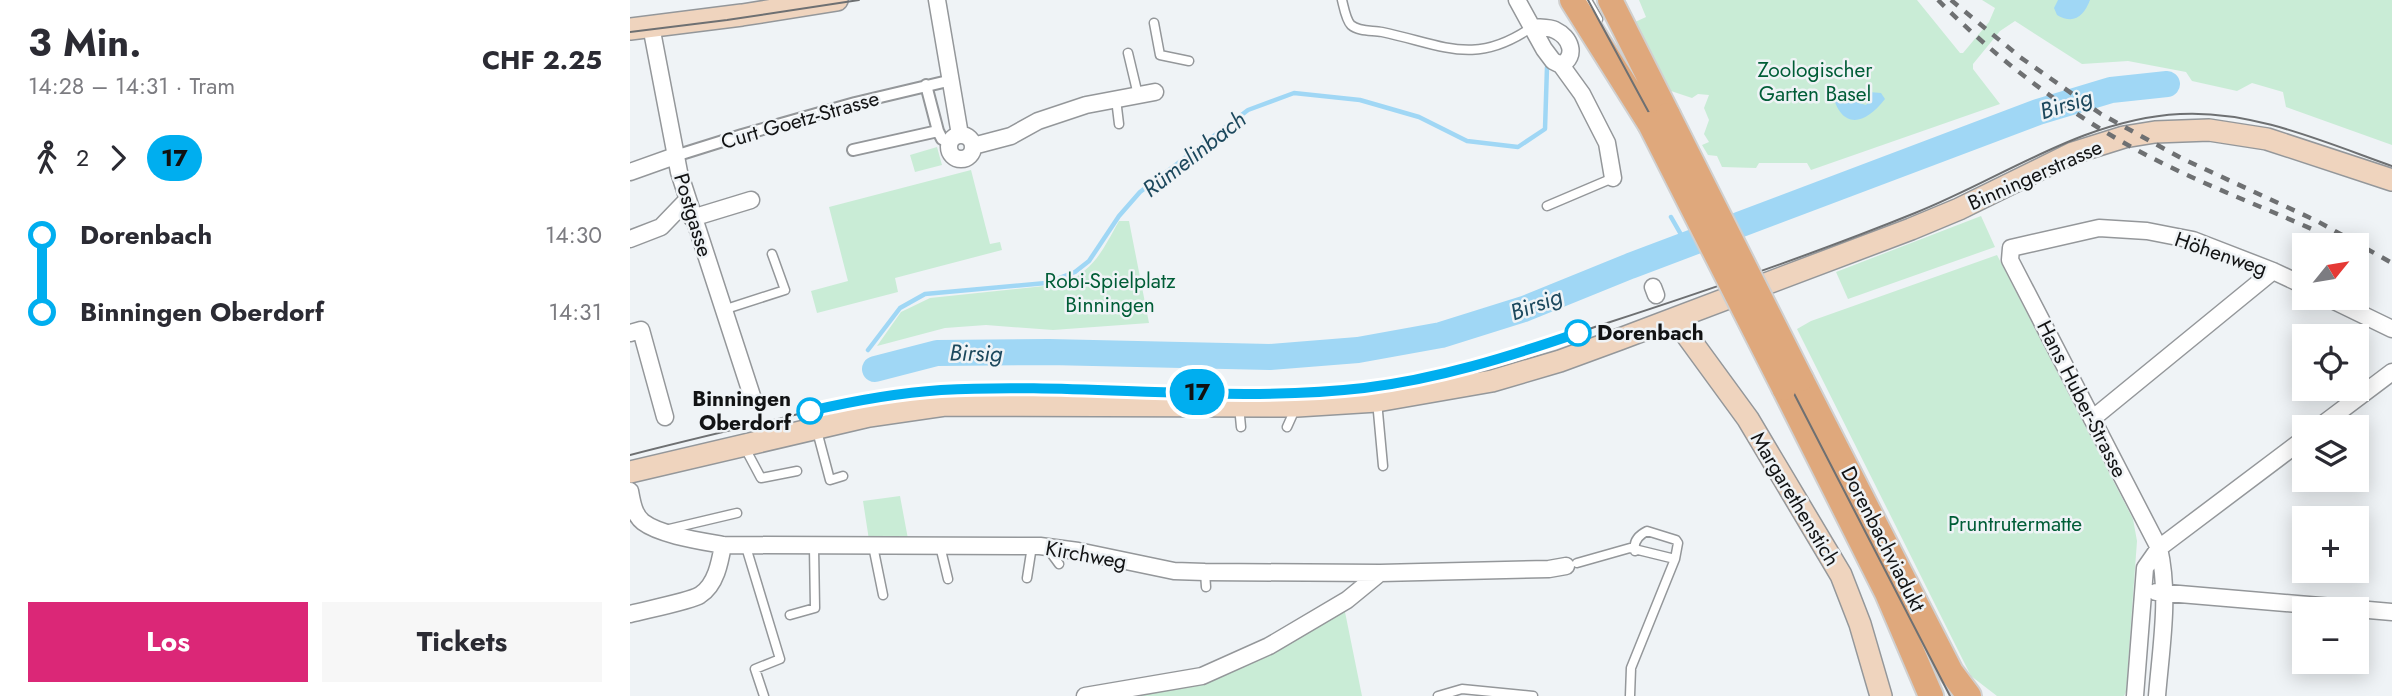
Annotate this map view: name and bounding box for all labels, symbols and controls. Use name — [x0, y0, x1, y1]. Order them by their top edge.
text: 3 Min. — [28, 15, 141, 70]
text: CHF 2.25 — [482, 41, 602, 79]
park label: Zoologischer Garten Basel — [1757, 55, 1873, 109]
text: 14:28 – 14:31 · Tram — [28, 69, 235, 103]
water label: Birsig — [2035, 80, 2097, 128]
street label: Curt Goetz-Strasse — [717, 83, 883, 157]
water label: Rümelinbach — [1135, 103, 1253, 205]
street label: Binningerstrasse — [1963, 132, 2107, 218]
icon: walk — [28, 139, 66, 177]
icon: forward — [99, 139, 137, 177]
text: 17 — [161, 140, 188, 175]
text: 2 — [76, 141, 89, 175]
street label: Postgasse — [666, 170, 720, 261]
text: Dorenbach — [80, 216, 212, 254]
text: 14:30 — [545, 218, 602, 252]
street label: Höhenweg — [2171, 224, 2271, 284]
north arrow — [2292, 233, 2370, 310]
map controls — [2292, 233, 2369, 674]
park label: Robi-Spielplatz Binningen — [1044, 266, 1176, 320]
water label: Birsig — [1505, 279, 1567, 329]
text: Binningen Oberdorf — [80, 293, 324, 331]
text: 14:31 — [548, 295, 602, 329]
street label: Hans Huber-Strasse — [2029, 315, 2135, 483]
place label: Dorenbach — [1597, 318, 1704, 348]
marker: Dorenbach — [1565, 320, 1591, 346]
button: locate — [2292, 324, 2369, 401]
water label: Birsig — [949, 336, 1003, 370]
line badge: 17 — [1166, 369, 1228, 415]
text: 17 — [1184, 374, 1210, 409]
place label: Binningen Oberdorf — [692, 384, 792, 438]
marker: Binningen Oberdorf — [797, 398, 823, 424]
button: layers — [2292, 415, 2369, 492]
street label: Margarethenstich — [1743, 426, 1847, 572]
street label: Dorenbachviadukt — [1833, 461, 1933, 617]
button: + — [2292, 506, 2369, 583]
park label: Pruntrutermatte — [1948, 509, 2082, 539]
street label: Kirchweg — [1043, 533, 1129, 577]
button: − — [2292, 597, 2369, 674]
button: Los — [28, 602, 308, 682]
button: Tickets — [322, 602, 602, 682]

